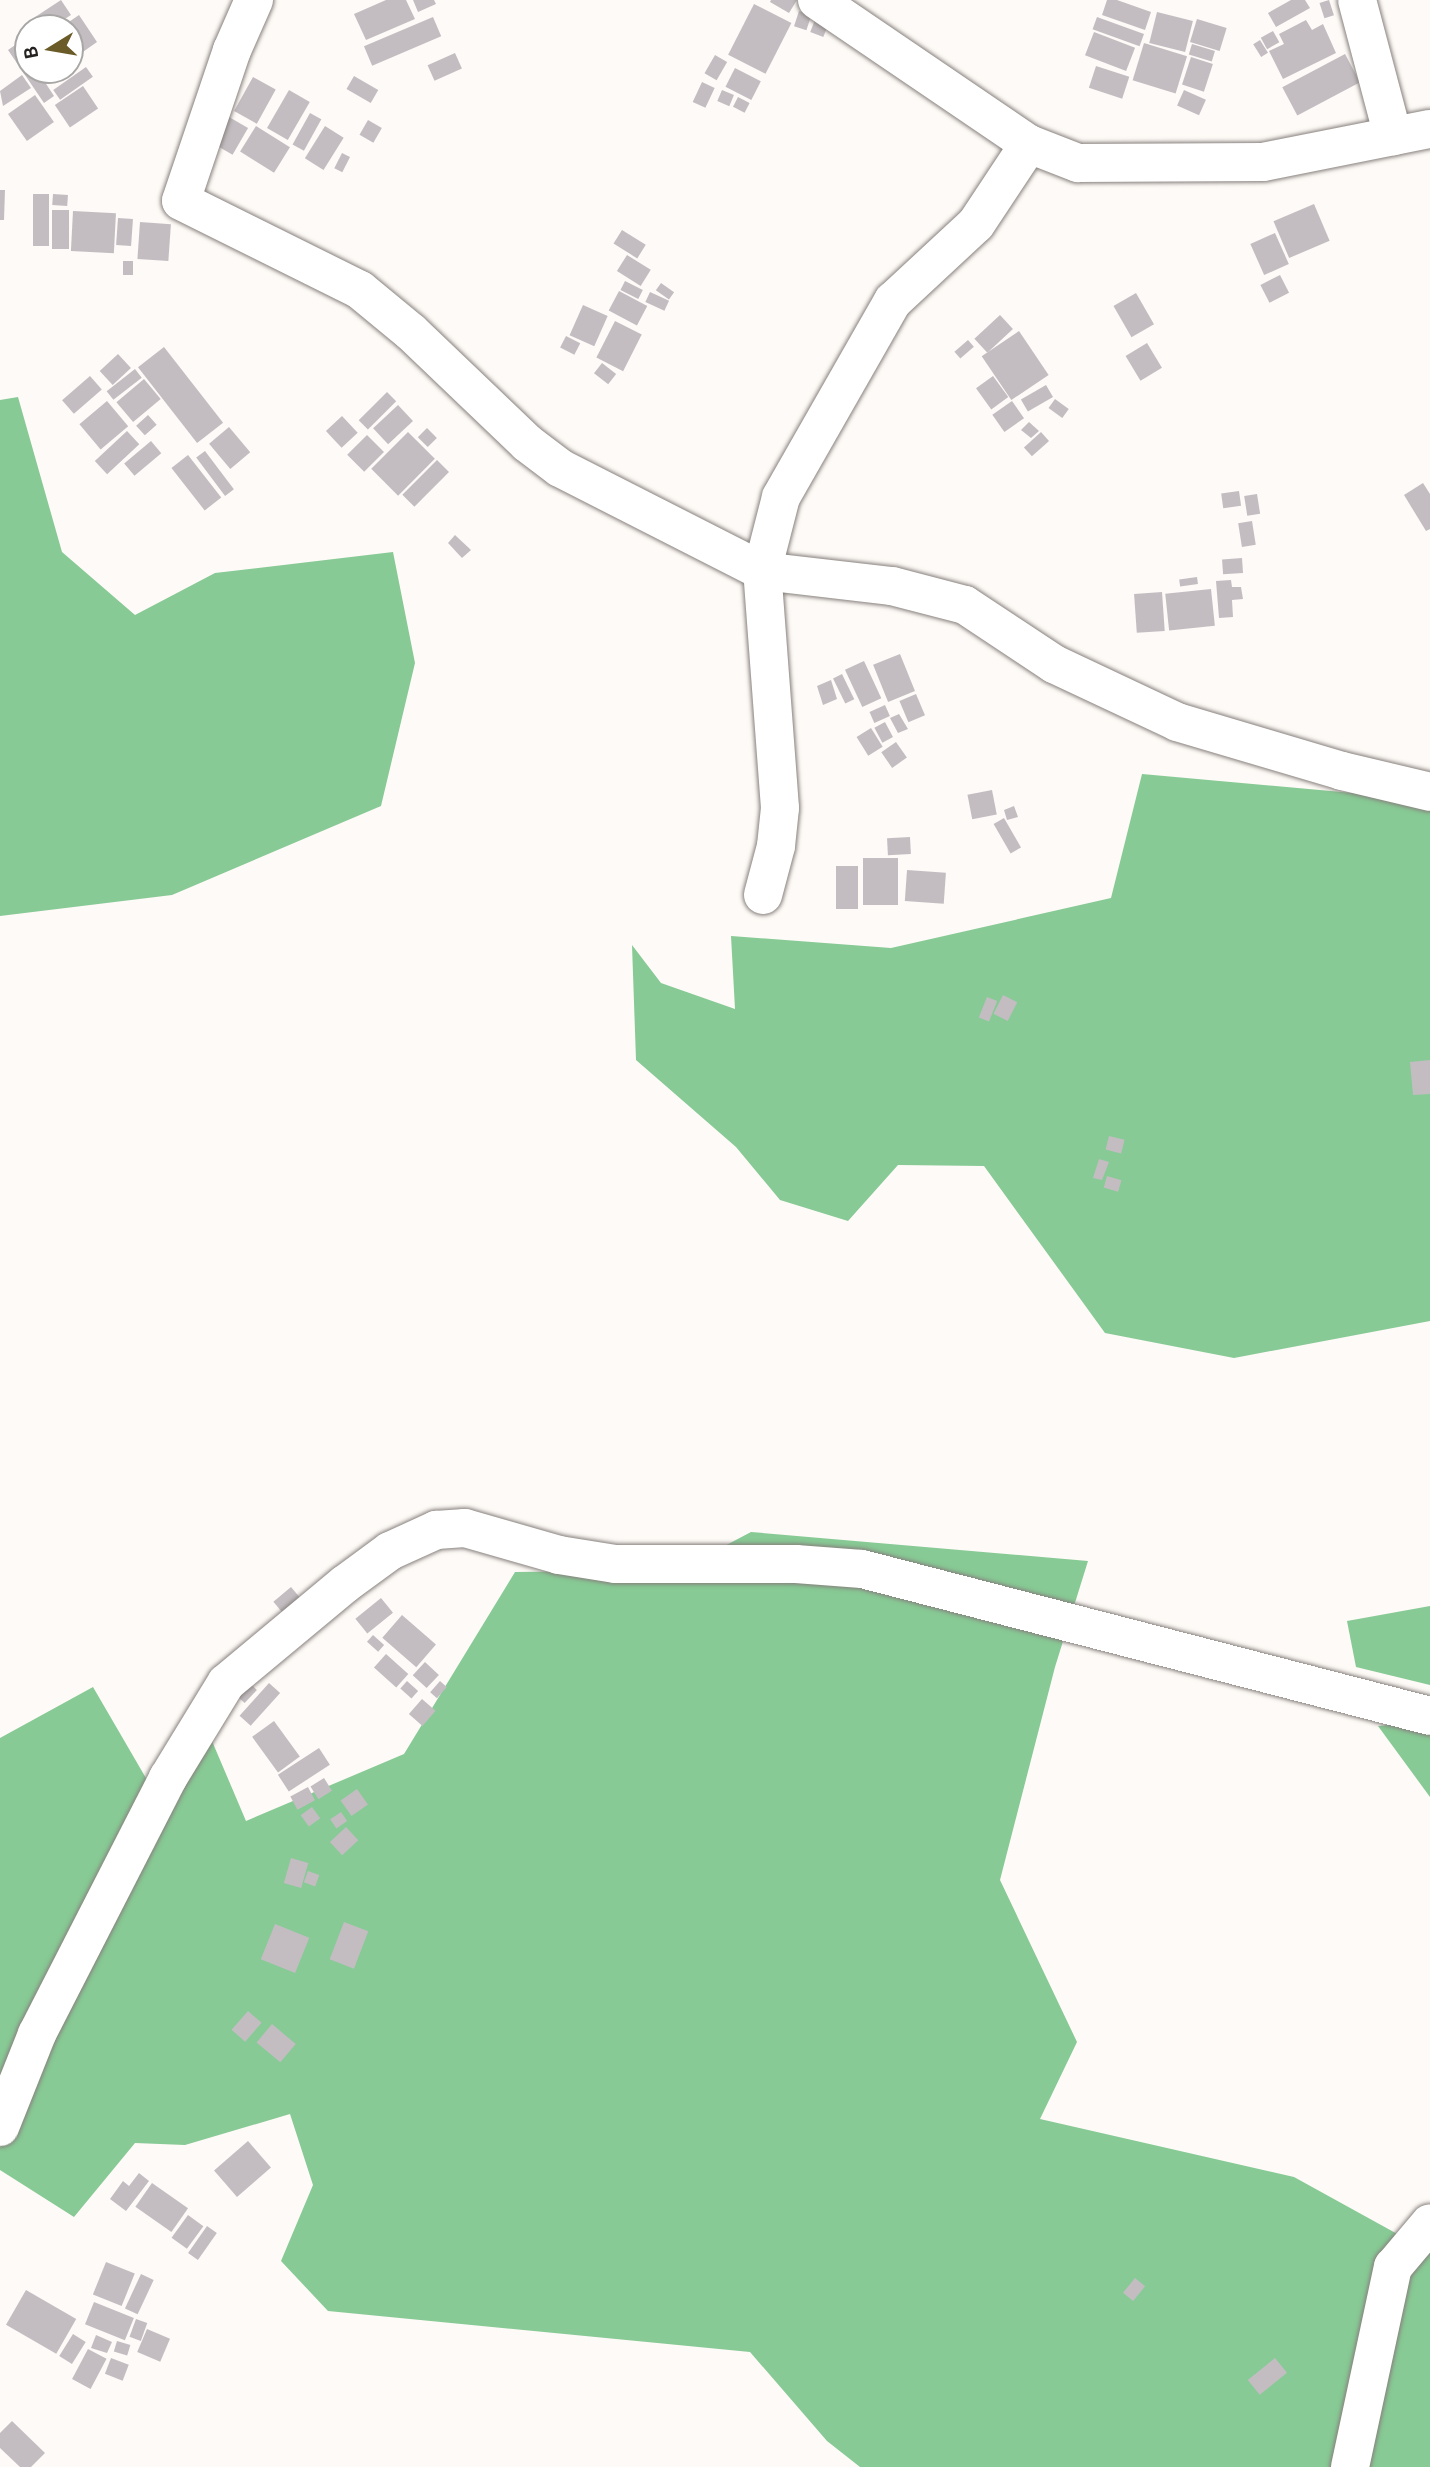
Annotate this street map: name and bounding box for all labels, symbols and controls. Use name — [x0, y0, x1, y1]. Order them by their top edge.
north arrow — [14, 14, 84, 84]
text: B — [18, 44, 42, 61]

